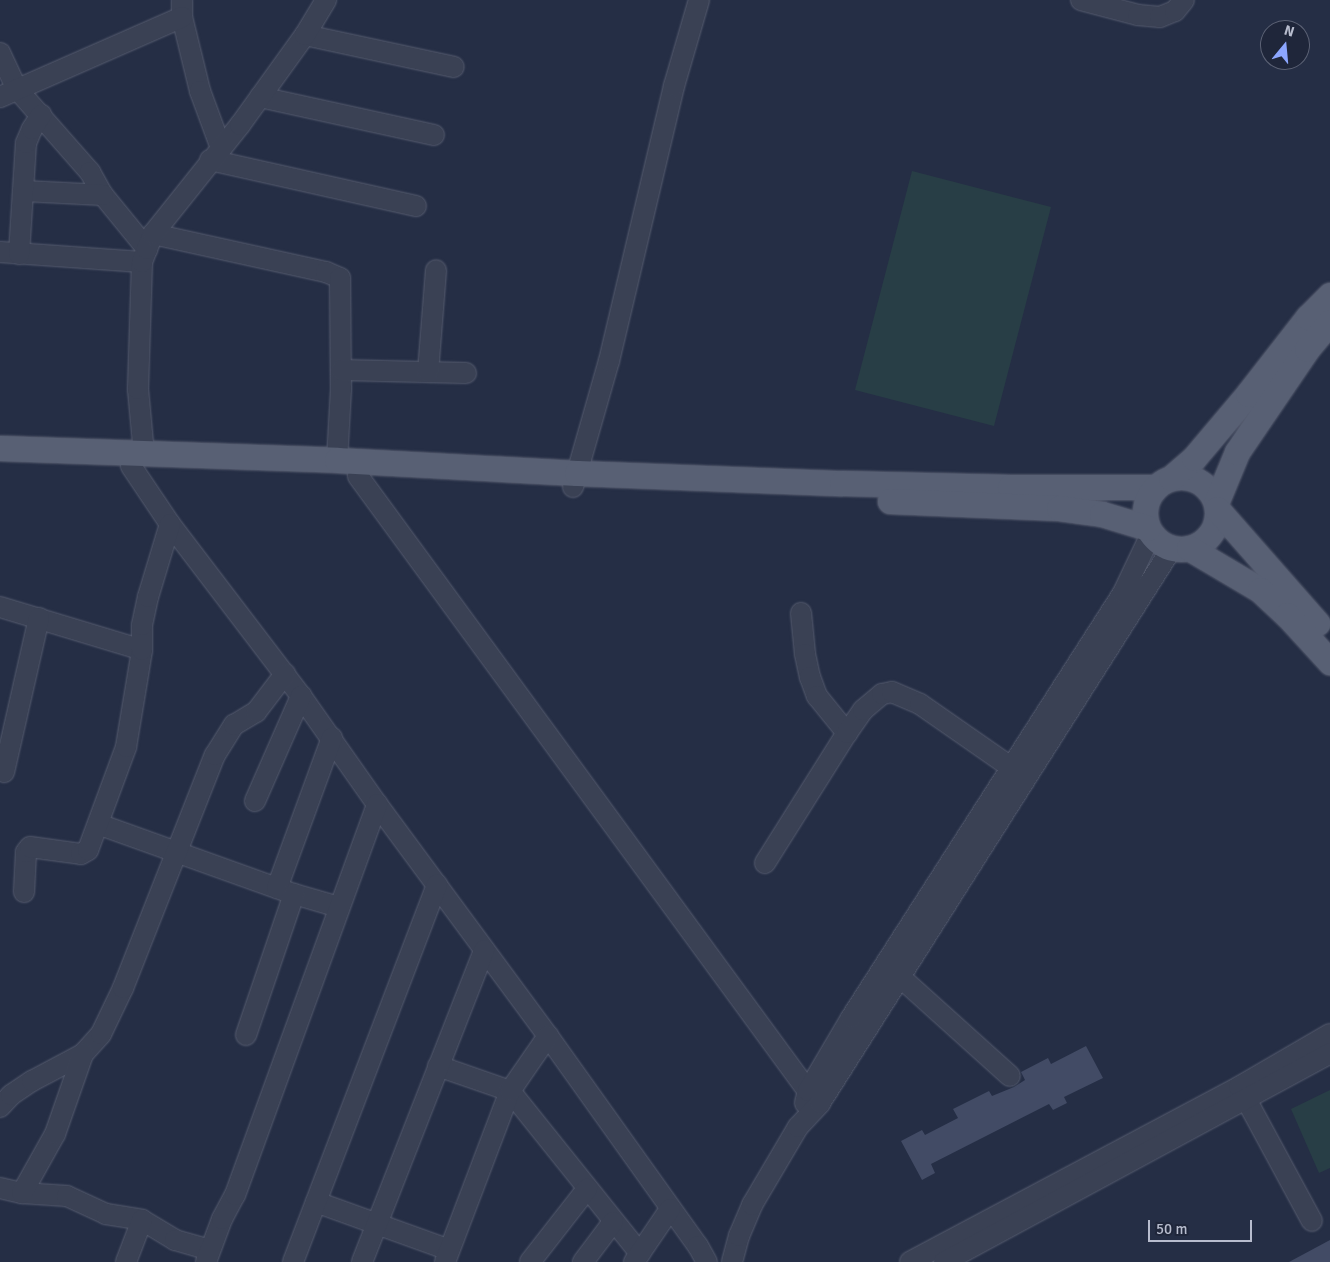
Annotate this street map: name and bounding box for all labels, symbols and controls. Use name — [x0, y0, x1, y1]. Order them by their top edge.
north arrow — [1260, 20, 1310, 70]
text: N — [1282, 22, 1296, 41]
scale bar — [1150, 1210, 1254, 1242]
text: 50 m — [1156, 1220, 1187, 1238]

